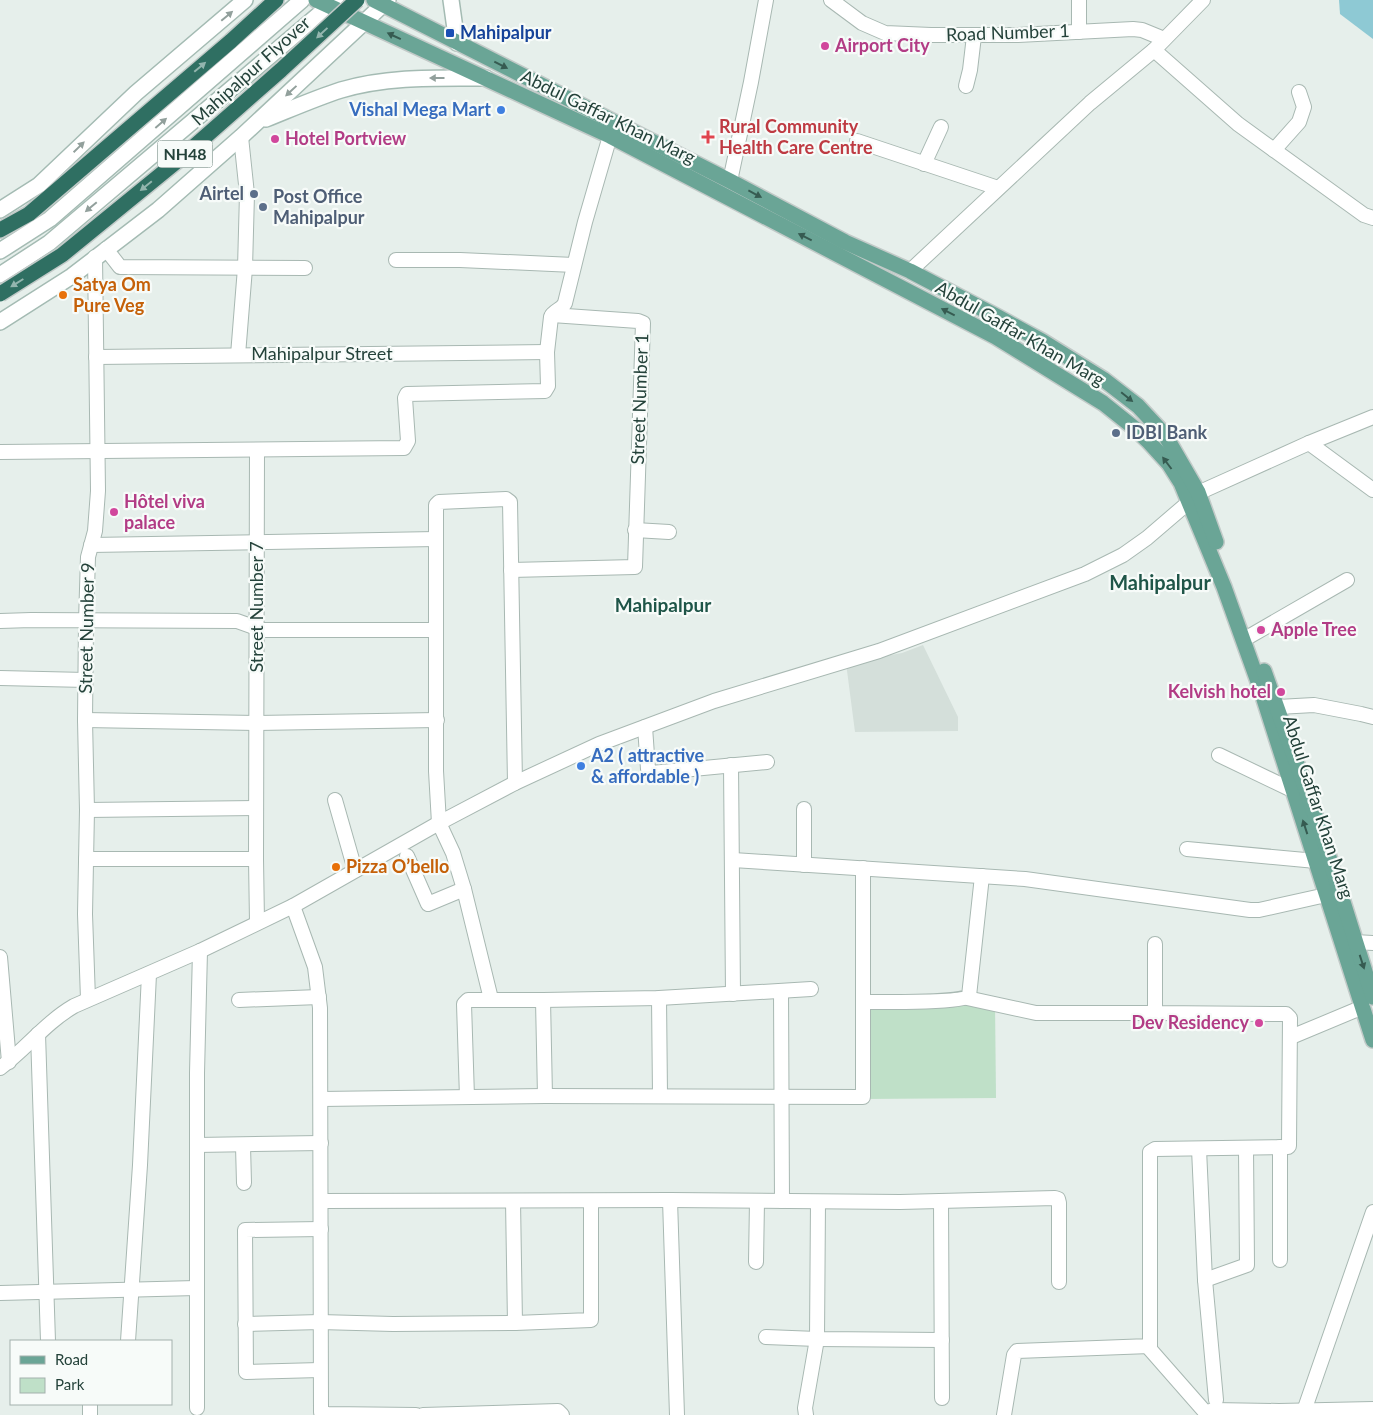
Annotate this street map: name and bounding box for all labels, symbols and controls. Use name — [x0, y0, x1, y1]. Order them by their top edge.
one-way arrow — [220, 10, 232, 22]
street label: Mahipalpur Flyover — [186, 11, 315, 129]
street label: Road Number 1 — [946, 19, 1070, 45]
place label: Mahipalpur — [460, 21, 552, 43]
one-way arrow — [316, 27, 328, 39]
marker: Mahipalpur — [444, 27, 456, 39]
one-way arrow — [387, 32, 401, 40]
place label: Airport City — [834, 34, 930, 56]
marker: Airport City — [819, 40, 831, 52]
one-way arrow — [493, 61, 508, 69]
one-way arrow — [194, 62, 207, 73]
street label: Abdul Gaffar Khan Marg — [518, 64, 699, 168]
one-way arrow — [429, 74, 445, 82]
one-way arrow — [285, 85, 298, 96]
place label: Vishal Mega Mart — [348, 98, 491, 120]
marker: Vishal Mega Mart — [495, 104, 507, 116]
place label: Rural Community Health Care Centre — [719, 115, 873, 158]
one-way arrow — [154, 117, 166, 129]
place label: Hotel Portview — [285, 127, 407, 149]
marker: Rural Community Health Care Centre — [701, 130, 715, 144]
marker: Hotel Portview — [269, 133, 281, 145]
road number: NH48 — [158, 140, 212, 168]
one-way arrow — [73, 141, 85, 153]
one-way arrow — [140, 180, 153, 191]
place label: Airtel — [199, 182, 244, 204]
place label: Post Office Mahipalpur — [273, 185, 365, 228]
marker: Airtel — [248, 188, 260, 200]
one-way arrow — [748, 190, 762, 198]
marker: Post Office Mahipalpur — [257, 201, 269, 213]
one-way arrow — [85, 202, 98, 213]
one-way arrow — [797, 233, 812, 241]
place label: Satya Om Pure Veg — [73, 273, 151, 316]
street label: Abdul Gaffar Khan Marg — [932, 276, 1109, 391]
one-way arrow — [10, 279, 23, 288]
marker: Satya Om Pure Veg — [57, 289, 69, 301]
one-way arrow — [941, 308, 956, 316]
street label: Street Number 1 — [626, 333, 652, 465]
street label: Mahipalpur Street — [251, 342, 393, 364]
one-way arrow — [1121, 392, 1134, 403]
place label: IDBI Bank — [1126, 421, 1208, 443]
marker: IDBI Bank — [1110, 427, 1122, 439]
one-way arrow — [1162, 457, 1173, 470]
place label: Hôtel viva palace — [124, 490, 205, 533]
marker: Hôtel viva palace — [108, 506, 120, 518]
street label: Street Number 7 — [245, 541, 267, 673]
street label: Street Number 9 — [74, 562, 98, 694]
district label: Mahipalpur — [1109, 570, 1211, 594]
district label: Mahipalpur — [615, 593, 712, 616]
place label: Apple Tree — [1270, 618, 1357, 640]
marker: Apple Tree — [1255, 624, 1267, 636]
place label: Kelvish hotel — [1168, 680, 1271, 702]
marker: Kelvish hotel — [1275, 686, 1287, 698]
street label: Abdul Gaffar Khan Marg — [1279, 712, 1359, 901]
place label: A2 ( attractive & affordable ) — [590, 744, 705, 787]
marker: A2 ( attractive & affordable ) — [575, 760, 587, 772]
one-way arrow — [1301, 819, 1308, 834]
place label: Pizza O’bello — [346, 855, 449, 877]
marker: Pizza O’bello — [330, 861, 342, 873]
one-way arrow — [1358, 955, 1366, 970]
place label: Dev Residency — [1131, 1011, 1249, 1033]
marker: Dev Residency — [1253, 1017, 1265, 1029]
legend — [10, 1340, 172, 1405]
text: Road — [55, 1350, 88, 1368]
text: Park — [55, 1375, 85, 1393]

